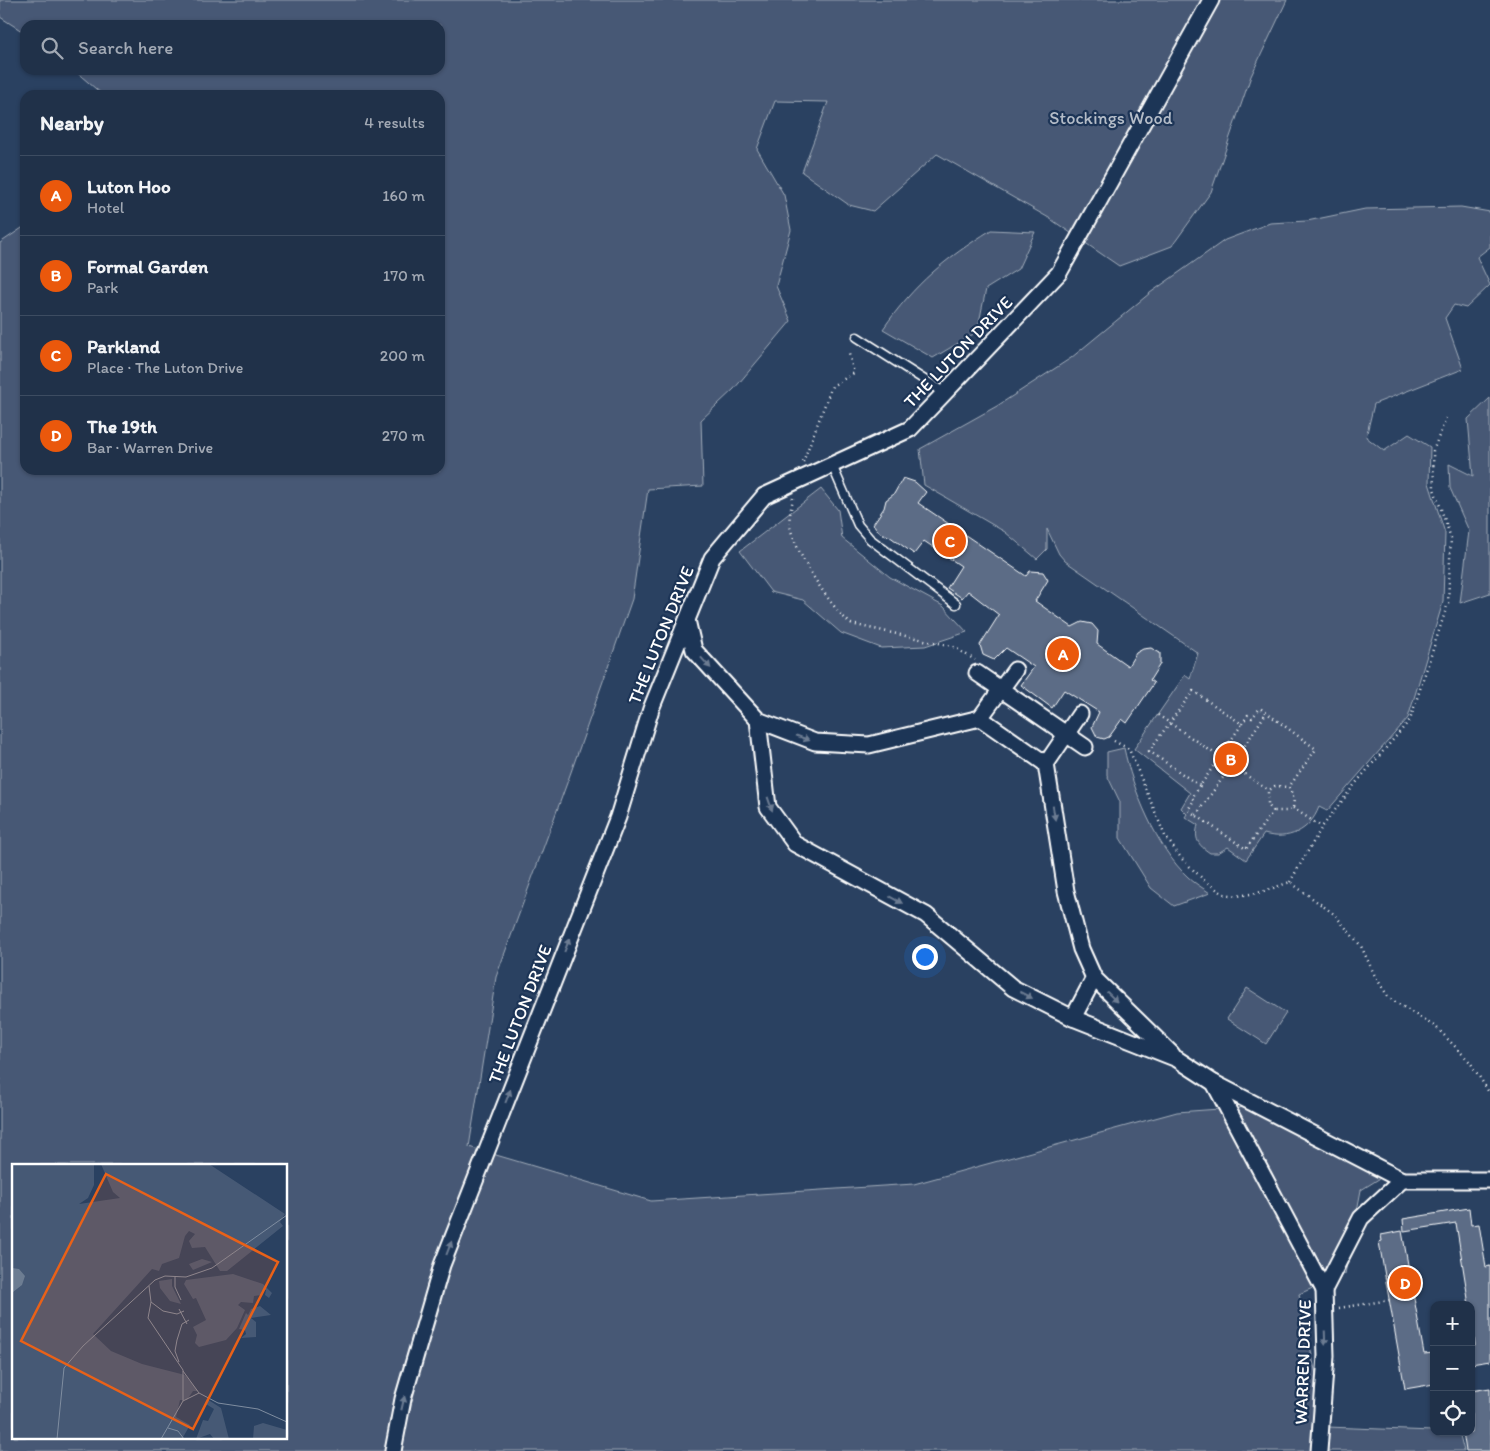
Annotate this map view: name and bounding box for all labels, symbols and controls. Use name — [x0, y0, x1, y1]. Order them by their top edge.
search box — [20, 20, 445, 75]
icon: search — [38, 34, 66, 62]
text: Search here — [78, 36, 173, 59]
park label: Stockings Wood — [1049, 107, 1173, 129]
text: Nearby — [40, 110, 104, 135]
text: 4 results — [364, 113, 425, 132]
text: Luton Hoo — [87, 175, 171, 198]
text: A — [51, 186, 61, 205]
text: 160 m — [382, 186, 425, 205]
text: Hotel — [87, 198, 124, 217]
text: Formal Garden — [87, 255, 208, 278]
text: B — [51, 266, 61, 285]
text: 170 m — [383, 266, 425, 285]
text: Park — [87, 278, 118, 297]
street label: THE LUTON DRIVE — [899, 291, 1017, 413]
text: Parkland — [87, 335, 160, 358]
text: C — [51, 346, 61, 365]
text: 200 m — [380, 346, 425, 365]
text: Place · The Luton Drive — [87, 358, 243, 377]
text: The 19th — [87, 415, 157, 438]
text: D — [51, 426, 61, 445]
text: 270 m — [382, 426, 425, 445]
text: Bar · Warren Drive — [87, 438, 213, 457]
pin: C — [934, 522, 966, 560]
street label: THE LUTON DRIVE — [623, 563, 699, 707]
pin: A — [1047, 635, 1079, 673]
one-way arrow — [700, 657, 712, 669]
one-way arrow — [796, 734, 811, 742]
pin: B — [1215, 740, 1247, 778]
one-way arrow — [766, 797, 774, 812]
one-way arrow — [1050, 805, 1058, 821]
one-way arrow — [889, 895, 902, 904]
one-way arrow — [564, 938, 572, 952]
street label: THE LUTON DRIVE — [483, 941, 557, 1087]
your location — [912, 944, 938, 970]
one-way arrow — [1106, 990, 1118, 1002]
one-way arrow — [1019, 991, 1034, 999]
one-way arrow — [504, 1088, 512, 1103]
inset map — [12, 1164, 288, 1438]
one-way arrow — [445, 1240, 453, 1255]
pin: D — [1389, 1264, 1421, 1302]
street label: WARREN DRIVE — [1290, 1299, 1316, 1425]
map controls — [1430, 1301, 1475, 1436]
button: + — [1430, 1301, 1475, 1346]
one-way arrow — [1321, 1331, 1329, 1347]
button: − — [1430, 1346, 1475, 1391]
button: locate — [1430, 1391, 1475, 1436]
one-way arrow — [399, 1396, 407, 1411]

